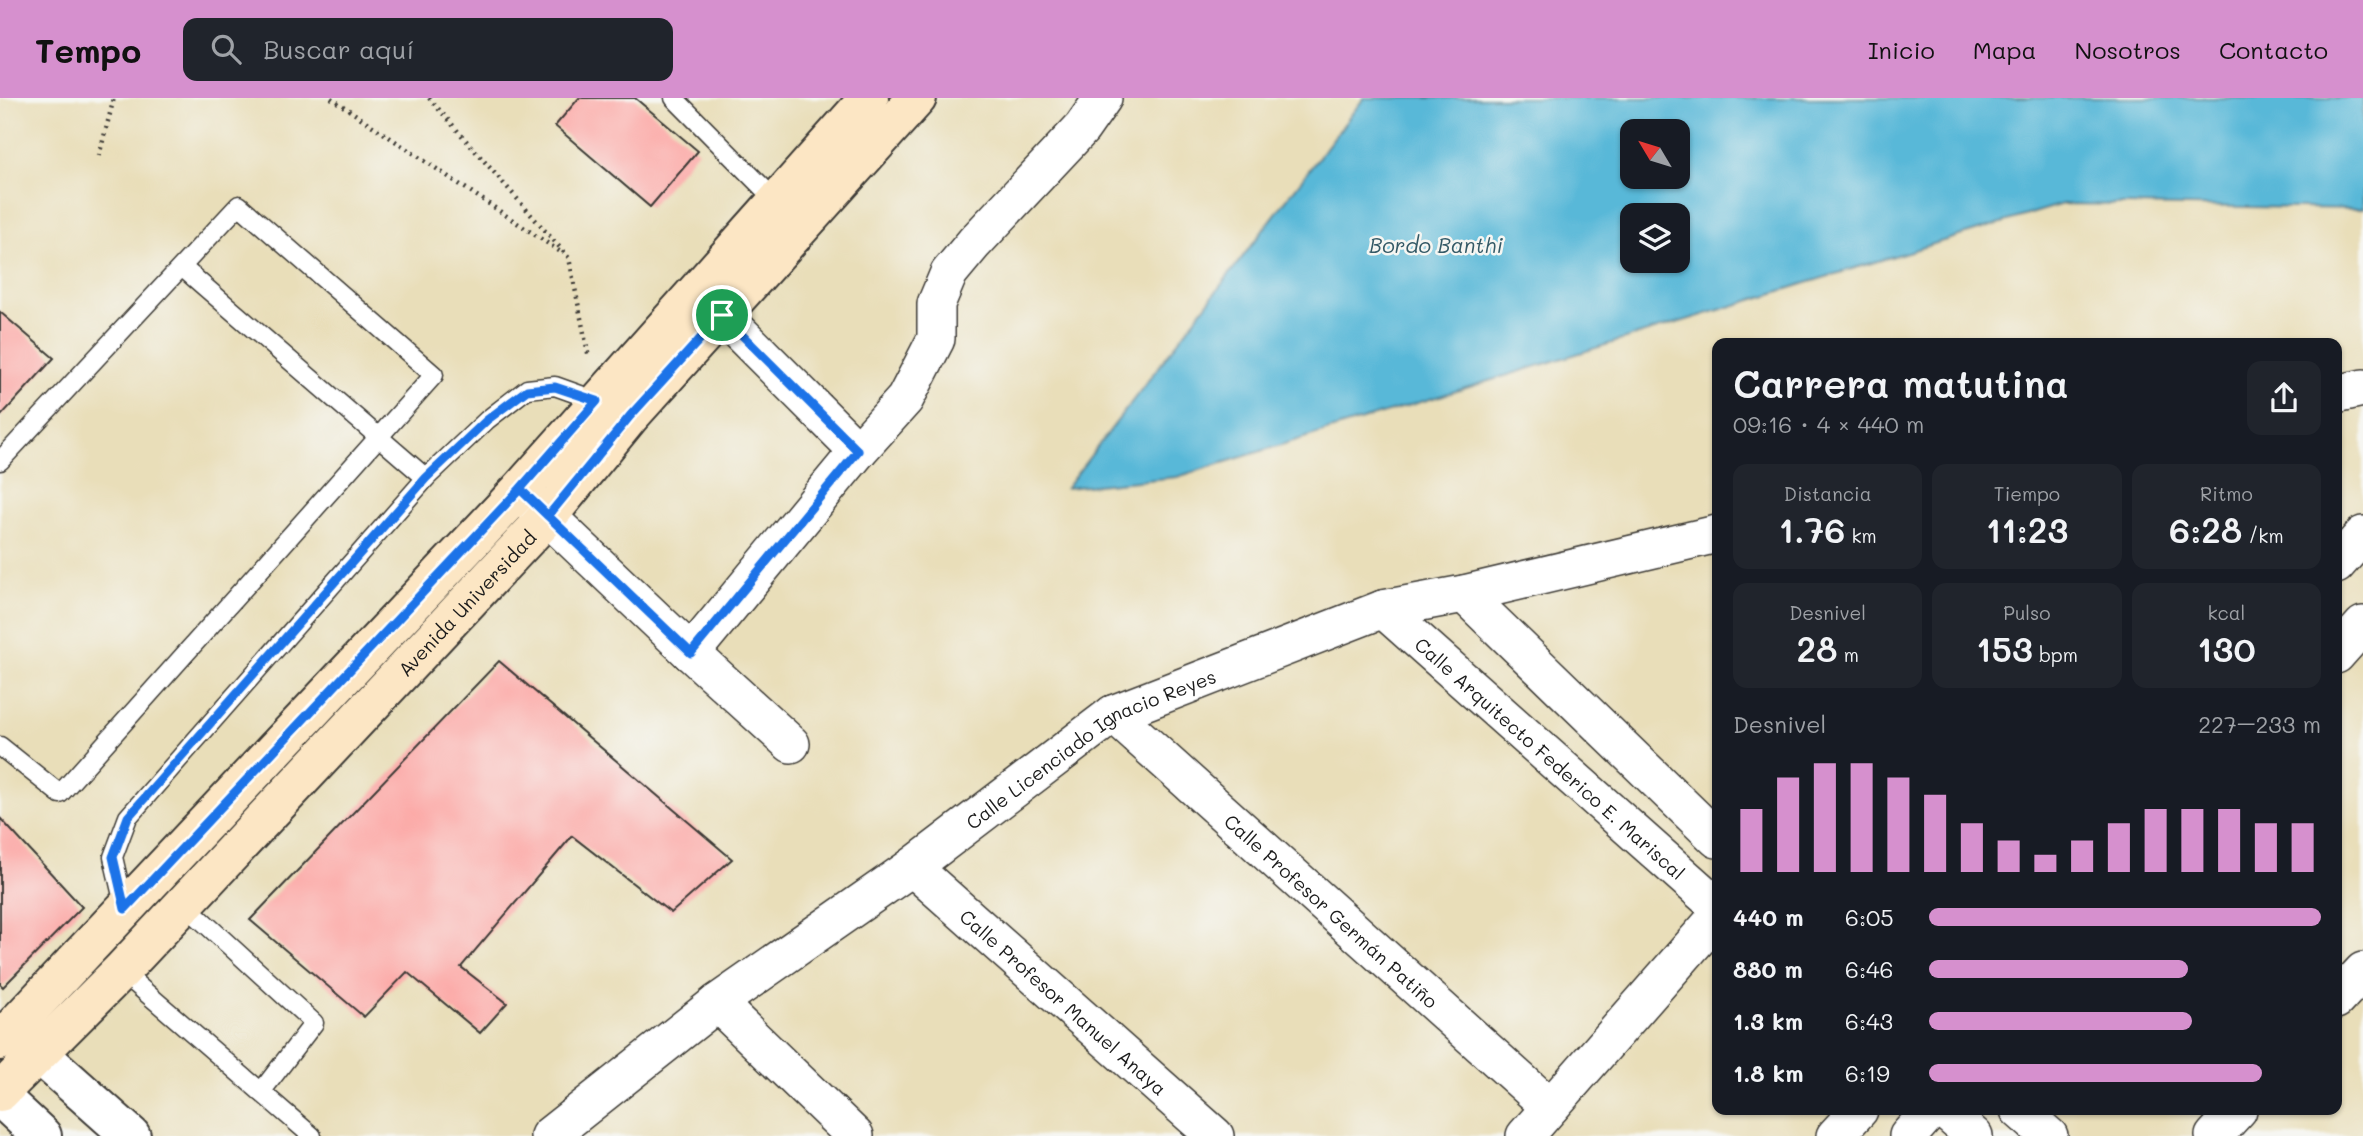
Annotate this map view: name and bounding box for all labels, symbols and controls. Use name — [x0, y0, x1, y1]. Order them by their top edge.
search box — [183, 18, 673, 81]
text: Tempo — [35, 28, 141, 71]
icon: search — [207, 30, 245, 68]
text: Buscar aquí — [263, 32, 414, 66]
text: Inicio — [1868, 34, 1935, 65]
text: Mapa — [1973, 34, 2037, 65]
text: Nosotros — [2075, 34, 2181, 65]
text: Contacto — [2219, 34, 2328, 65]
north arrow — [1620, 119, 1690, 189]
map controls — [1620, 119, 1690, 273]
button: layers — [1620, 203, 1690, 273]
water label: Bordo Banthi — [1369, 231, 1503, 258]
pin — [692, 285, 752, 345]
icon: arrive — [703, 296, 741, 334]
text: Carrera matutina — [1733, 358, 2069, 408]
button: share — [2247, 361, 2321, 435]
text: 09:16 · 4 × 440 m — [1733, 409, 1924, 439]
text: Distancia — [1784, 481, 1871, 506]
text: Tiempo — [1994, 481, 2060, 506]
text: Ritmo — [2200, 481, 2253, 506]
text: 1.76 — [1779, 506, 1845, 552]
text: 11:23 — [1986, 506, 2068, 552]
text: 6:28 — [2169, 506, 2242, 552]
text: km — [1845, 523, 1877, 548]
text: /km — [2242, 523, 2284, 548]
street label: Avenida Universidad — [392, 525, 541, 681]
text: Desnivel — [1789, 600, 1866, 625]
text: Pulso — [2003, 600, 2051, 625]
text: kcal — [2207, 600, 2245, 625]
text: 28 — [1797, 625, 1838, 671]
text: 153 — [1976, 625, 2033, 671]
text: 130 — [2197, 625, 2256, 671]
street label: Calle Arquitecto Federico E. Mariscal — [1410, 631, 1691, 885]
text: m — [1838, 642, 1859, 667]
text: bpm — [2033, 642, 2078, 667]
street label: Calle Licenciado Ignacio Reyes — [960, 663, 1219, 834]
text: Desnivel — [1733, 709, 1826, 739]
text: 227–233 m — [2198, 709, 2321, 739]
street label: Calle Profesor Germán Patiño — [1219, 808, 1444, 1013]
text: 440 m — [1733, 902, 1804, 932]
text: 6:05 — [1845, 902, 1894, 932]
street label: Calle Profesor Manuel Anaya — [955, 903, 1172, 1100]
text: 880 m — [1733, 954, 1803, 984]
text: 6:46 — [1845, 954, 1893, 984]
text: 1.3 km — [1733, 1006, 1803, 1036]
text: 6:43 — [1845, 1006, 1893, 1036]
text: 1.8 km — [1733, 1058, 1803, 1088]
text: 6:19 — [1845, 1058, 1890, 1088]

